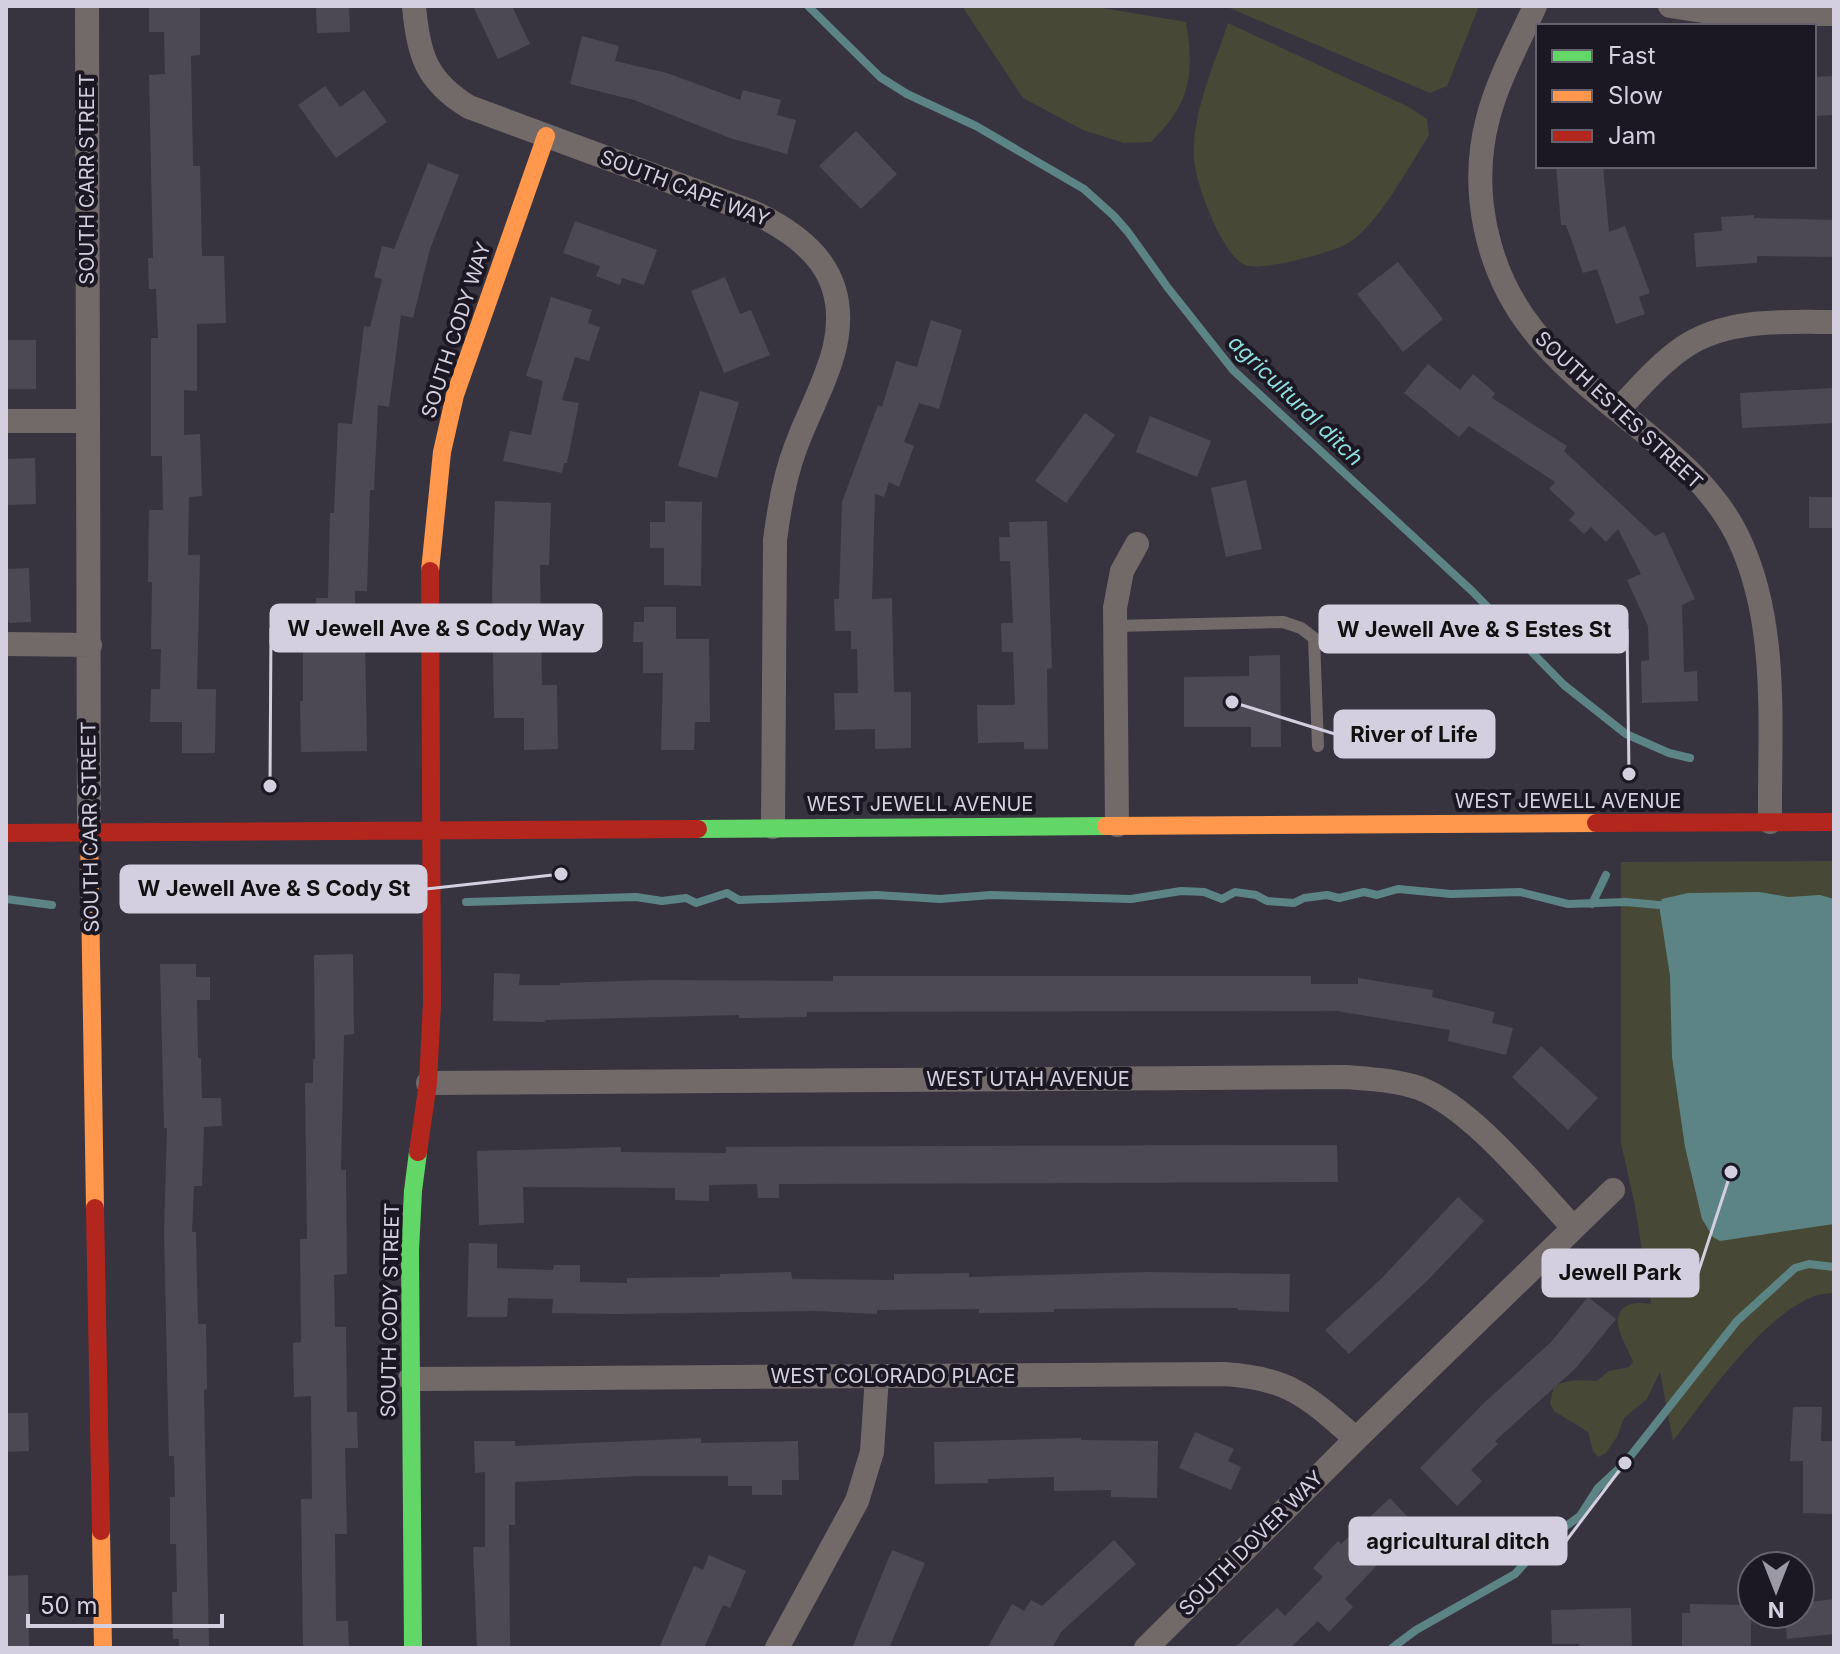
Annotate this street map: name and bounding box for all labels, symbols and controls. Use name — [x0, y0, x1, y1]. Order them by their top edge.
legend — [1536, 24, 1816, 168]
text: Fast — [1608, 41, 1656, 70]
street label: SOUTH CARR STREET — [75, 73, 99, 285]
text: Slow — [1608, 81, 1663, 110]
text: Jam — [1608, 121, 1656, 150]
street label: SOUTH CAPE WAY — [597, 145, 773, 231]
street label: SOUTH CODY WAY — [416, 239, 496, 421]
street label: SOUTH ESTES STREET — [1530, 326, 1708, 494]
water label: agricultural ditch — [1223, 329, 1369, 471]
callout: W Jewell Ave & S Cody Way — [271, 605, 601, 651]
callout: W Jewell Ave & S Estes St — [1320, 606, 1627, 652]
text: W Jewell Ave & S Cody Way — [287, 615, 585, 641]
text: W Jewell Ave & S Estes St — [1337, 616, 1611, 642]
callout: River of Life — [1335, 711, 1494, 757]
street label: SOUTH CARR STREET — [76, 721, 104, 933]
text: River of Life — [1350, 721, 1478, 747]
street label: WEST JEWELL AVENUE — [1455, 789, 1681, 813]
street label: WEST JEWELL AVENUE — [807, 792, 1033, 816]
callout: W Jewell Ave & S Cody St — [121, 866, 426, 912]
text: W Jewell Ave & S Cody St — [138, 875, 410, 901]
street label: WEST UTAH AVENUE — [926, 1067, 1130, 1091]
street label: SOUTH CODY STREET — [376, 1202, 404, 1418]
callout: Jewell Park — [1543, 1250, 1698, 1296]
text: Jewell Park — [1558, 1259, 1682, 1285]
street label: WEST COLORADO PLACE — [771, 1364, 1015, 1388]
street label: SOUTH DOVER WAY — [1174, 1466, 1328, 1620]
callout: agricultural ditch — [1350, 1518, 1566, 1564]
text: agricultural ditch — [1366, 1528, 1550, 1554]
north arrow — [1736, 1550, 1816, 1630]
scale bar — [28, 1578, 222, 1628]
text: 50 m — [40, 1591, 98, 1620]
text: N — [1768, 1597, 1784, 1623]

